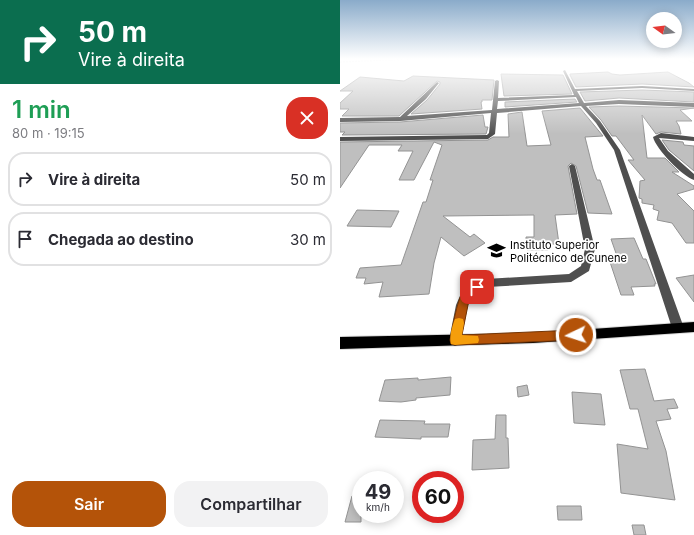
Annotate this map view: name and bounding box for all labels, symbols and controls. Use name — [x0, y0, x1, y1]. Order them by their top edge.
north arrow — [646, 12, 682, 48]
map controls — [646, 12, 682, 48]
text: 50 m — [78, 15, 147, 49]
icon: right — [12, 16, 64, 68]
text: Vire à direita — [78, 49, 185, 70]
text: 1 min — [12, 95, 71, 124]
button: close — [286, 97, 328, 139]
text: 80 m · 19:15 — [12, 125, 85, 141]
icon: right — [14, 168, 36, 190]
text: Vire à direita — [48, 170, 140, 189]
text: 50 m — [290, 170, 326, 189]
icon: arrive — [14, 228, 36, 250]
text: Chegada ao destino — [48, 230, 194, 249]
text: 30 m — [290, 230, 326, 249]
place label: Instituto Superior Politécnico de Cunene — [510, 238, 627, 265]
school or university icon: Instituto Superior Politécnico de Cunene — [487, 241, 507, 261]
pin — [460, 270, 494, 304]
icon: arrive — [466, 276, 488, 298]
position arrow — [555, 314, 597, 356]
speed limit sign: 60 — [412, 471, 464, 523]
text: 49 — [365, 480, 391, 504]
button: Sair — [12, 481, 166, 527]
button: Compartilhar — [174, 481, 328, 527]
text: km/h — [366, 501, 390, 513]

